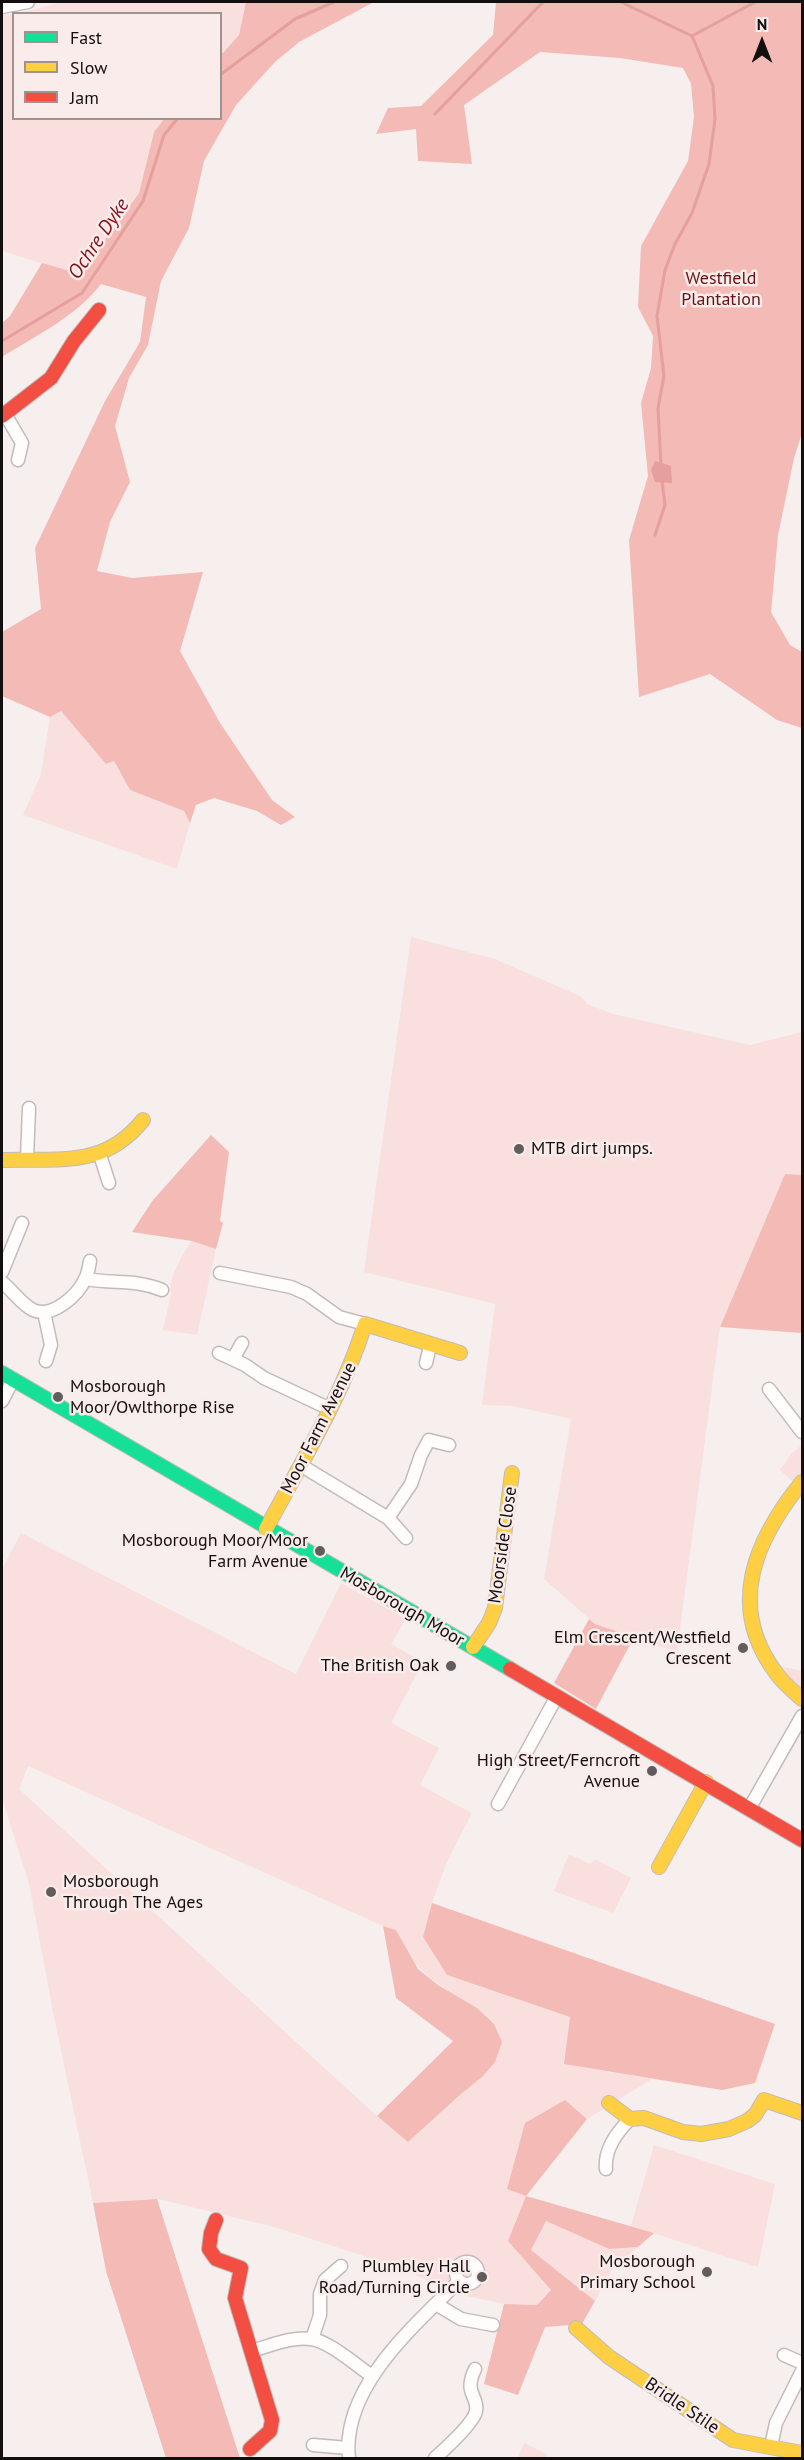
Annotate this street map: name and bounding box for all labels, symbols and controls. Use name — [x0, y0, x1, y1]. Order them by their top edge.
legend — [12, 12, 222, 120]
north arrow — [732, 12, 792, 72]
text: N — [757, 14, 767, 34]
text: Fast — [70, 26, 102, 49]
text: Slow — [70, 56, 108, 79]
text: Jam — [70, 86, 99, 109]
water label: Ochre Dyke — [63, 194, 135, 284]
park label: Westfield Plantation — [681, 268, 761, 310]
place label: MTB dirt jumps. — [531, 1138, 653, 1160]
marker: MTB dirt jumps. — [512, 1142, 526, 1156]
street label: Moor Farm Avenue — [277, 1359, 361, 1497]
place label: Mosborough Moor/Owlthorpe Rise — [70, 1376, 234, 1418]
marker: Mosborough Moor/Owlthorpe Rise — [51, 1390, 65, 1404]
street label: Moorside Close — [484, 1485, 522, 1605]
place label: Mosborough Moor/Moor Farm Avenue — [122, 1530, 308, 1572]
marker: Mosborough Moor/Moor Farm Avenue — [313, 1544, 327, 1558]
street label: Mosborough Moor — [336, 1563, 468, 1651]
place label: Elm Crescent/Westfield Crescent — [554, 1627, 731, 1670]
marker: Elm Crescent/Westfield Crescent — [736, 1641, 750, 1655]
place label: The British Oak — [321, 1655, 439, 1677]
marker: The British Oak — [444, 1659, 458, 1673]
place label: High Street/Ferncroft Avenue — [477, 1750, 640, 1792]
marker: High Street/Ferncroft Avenue — [645, 1764, 659, 1778]
place label: Mosborough Through The Ages — [63, 1871, 203, 1914]
marker: Mosborough Through The Ages — [44, 1885, 58, 1899]
place label: Mosborough Primary School — [580, 2251, 695, 2294]
place label: Plumbley Hall Road/Turning Circle — [319, 2256, 470, 2298]
marker: Mosborough Primary School — [700, 2265, 714, 2279]
marker: Plumbley Hall Road/Turning Circle — [475, 2270, 489, 2284]
street label: Bridle Stile — [641, 2373, 723, 2439]

